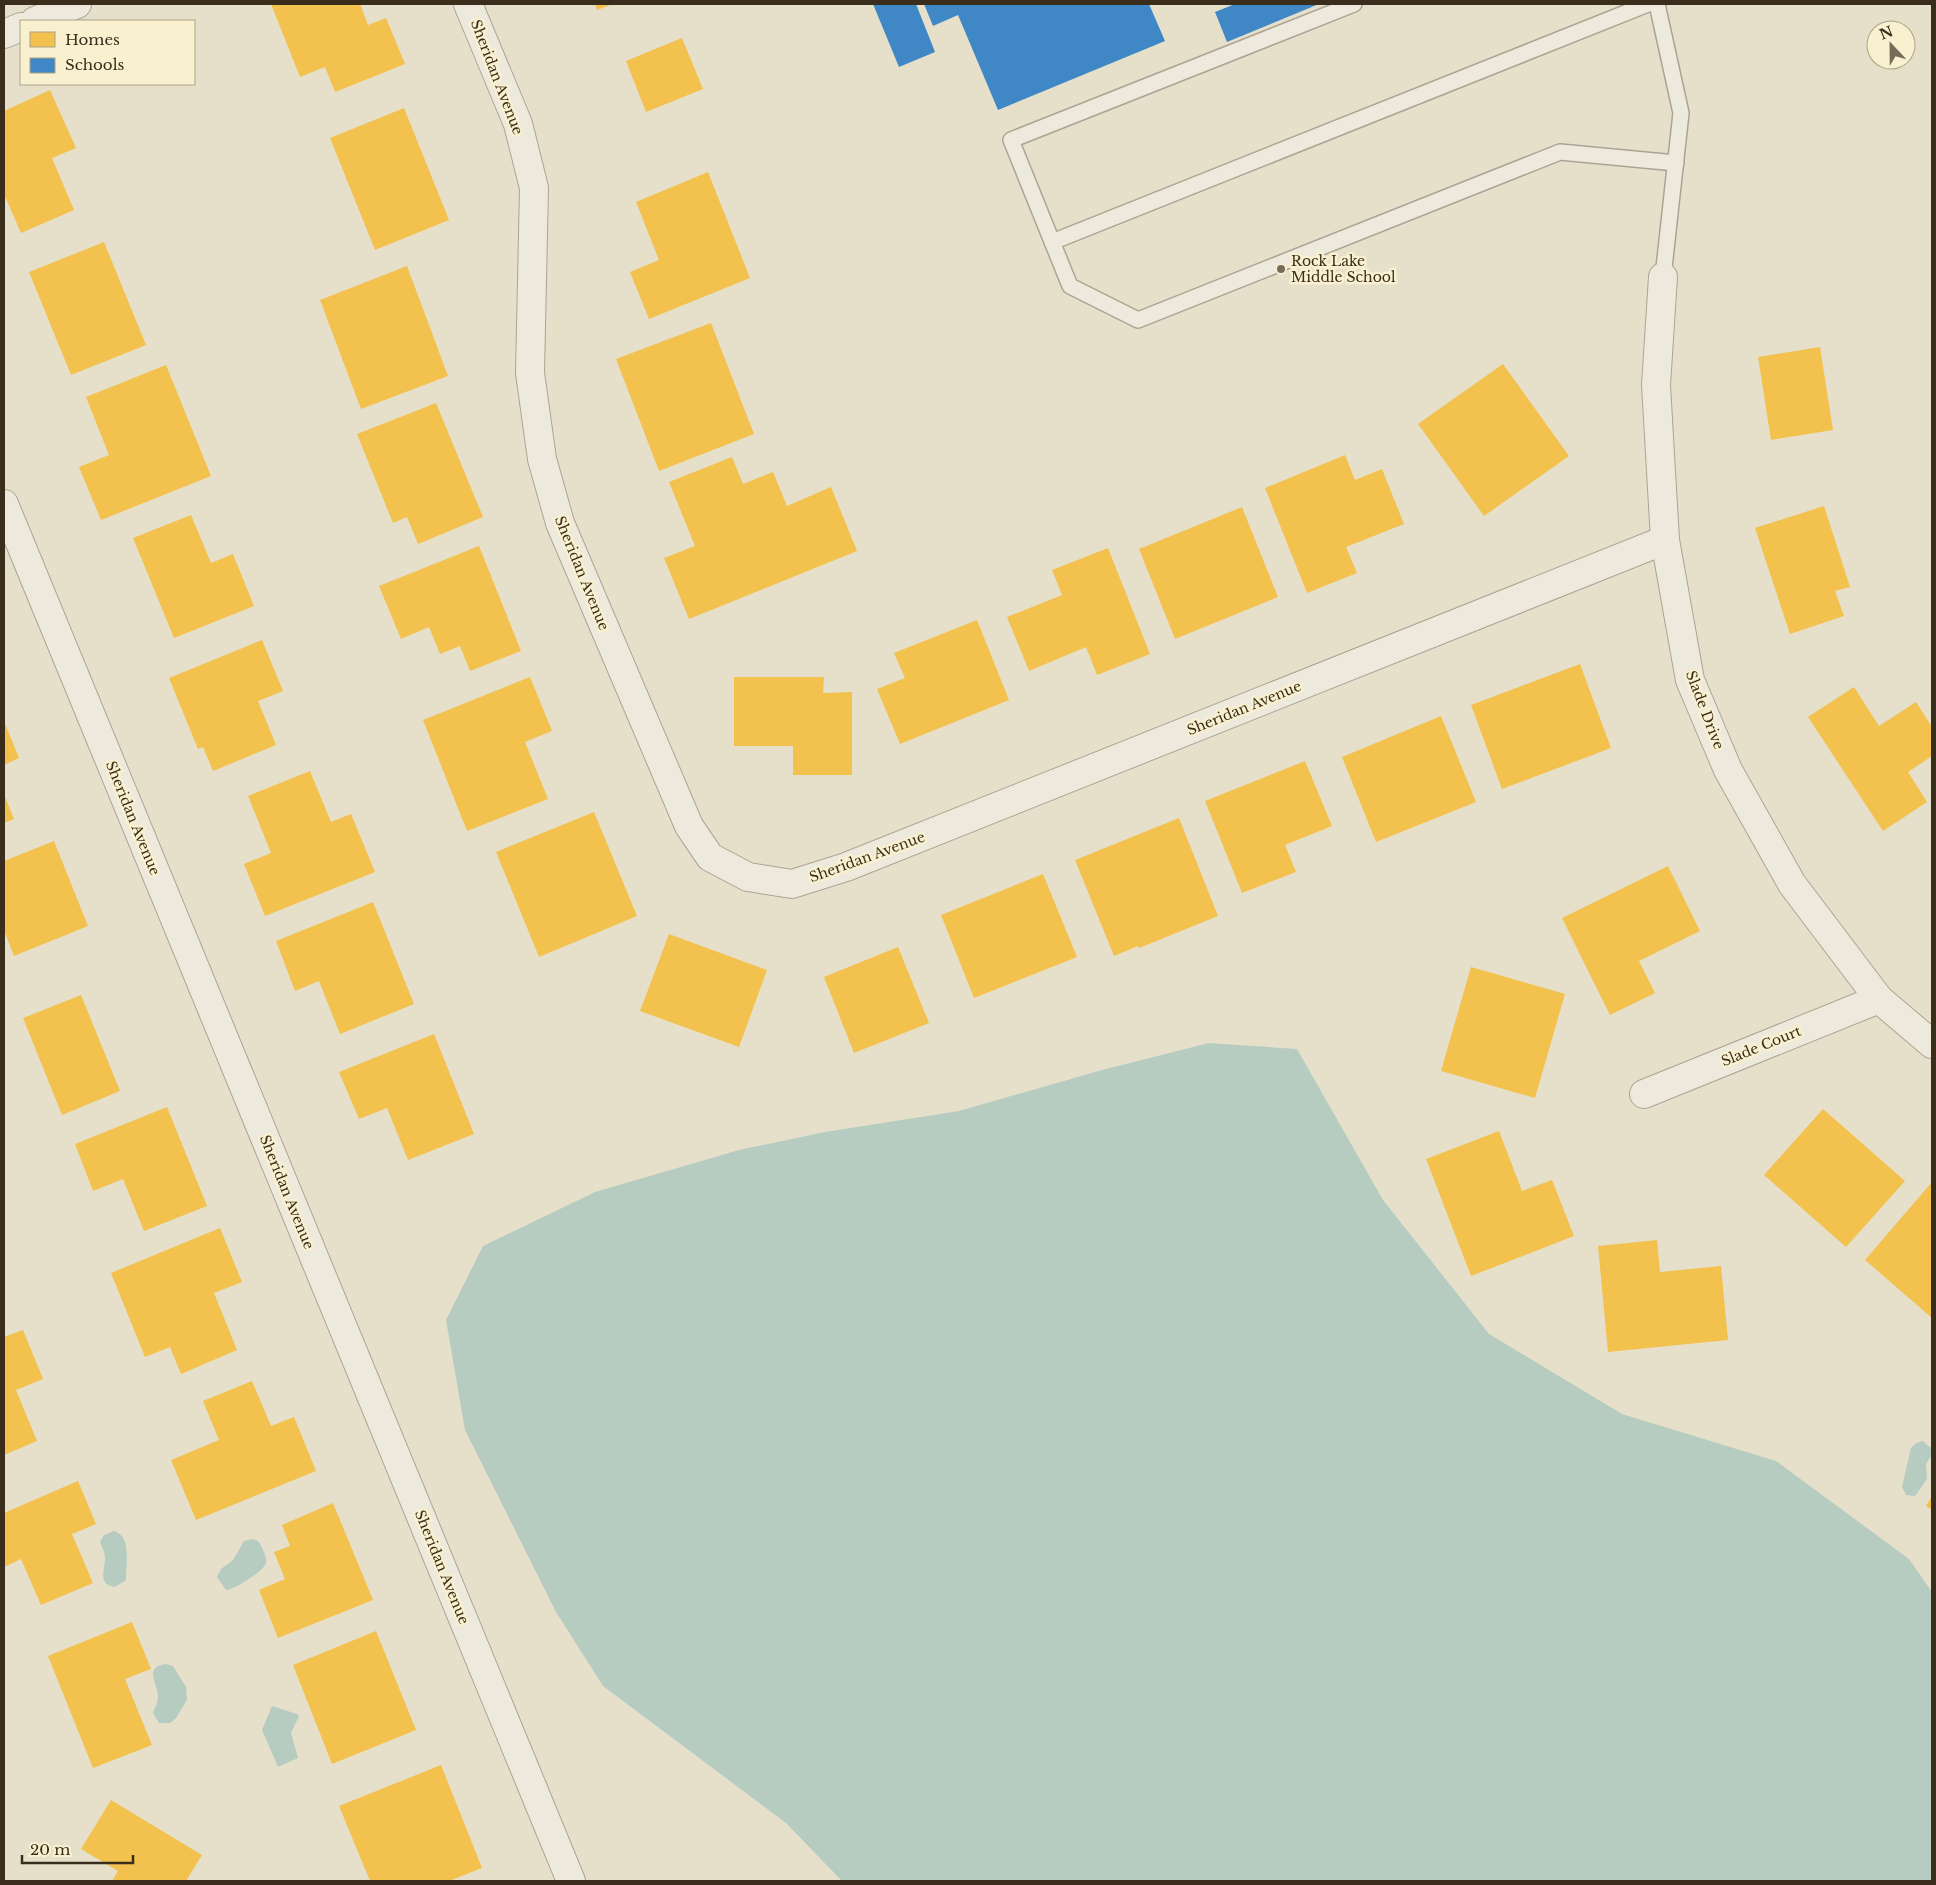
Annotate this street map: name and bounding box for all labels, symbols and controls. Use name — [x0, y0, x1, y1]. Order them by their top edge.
street label: Sheridan Avenue — [467, 17, 527, 137]
legend — [20, 20, 195, 85]
north arrow — [1866, 20, 1916, 70]
text: N — [1877, 22, 1896, 44]
text: Homes — [65, 30, 120, 49]
text: Schools — [65, 55, 125, 74]
place label: Rock Lake Middle School — [1291, 252, 1396, 286]
marker: Rock Lake Middle School — [1275, 263, 1287, 275]
street label: Sheridan Avenue — [551, 513, 613, 633]
street label: Slade Drive — [1682, 668, 1728, 752]
street label: Sheridan Avenue — [1184, 677, 1304, 739]
street label: Sheridan Avenue — [102, 758, 164, 878]
street label: Sheridan Avenue — [807, 828, 927, 886]
street label: Slade Court — [1718, 1022, 1804, 1070]
street label: Sheridan Avenue — [256, 1132, 318, 1252]
street label: Sheridan Avenue — [411, 1507, 473, 1627]
scale bar — [22, 1832, 134, 1864]
text: 20 m — [30, 1840, 70, 1859]

